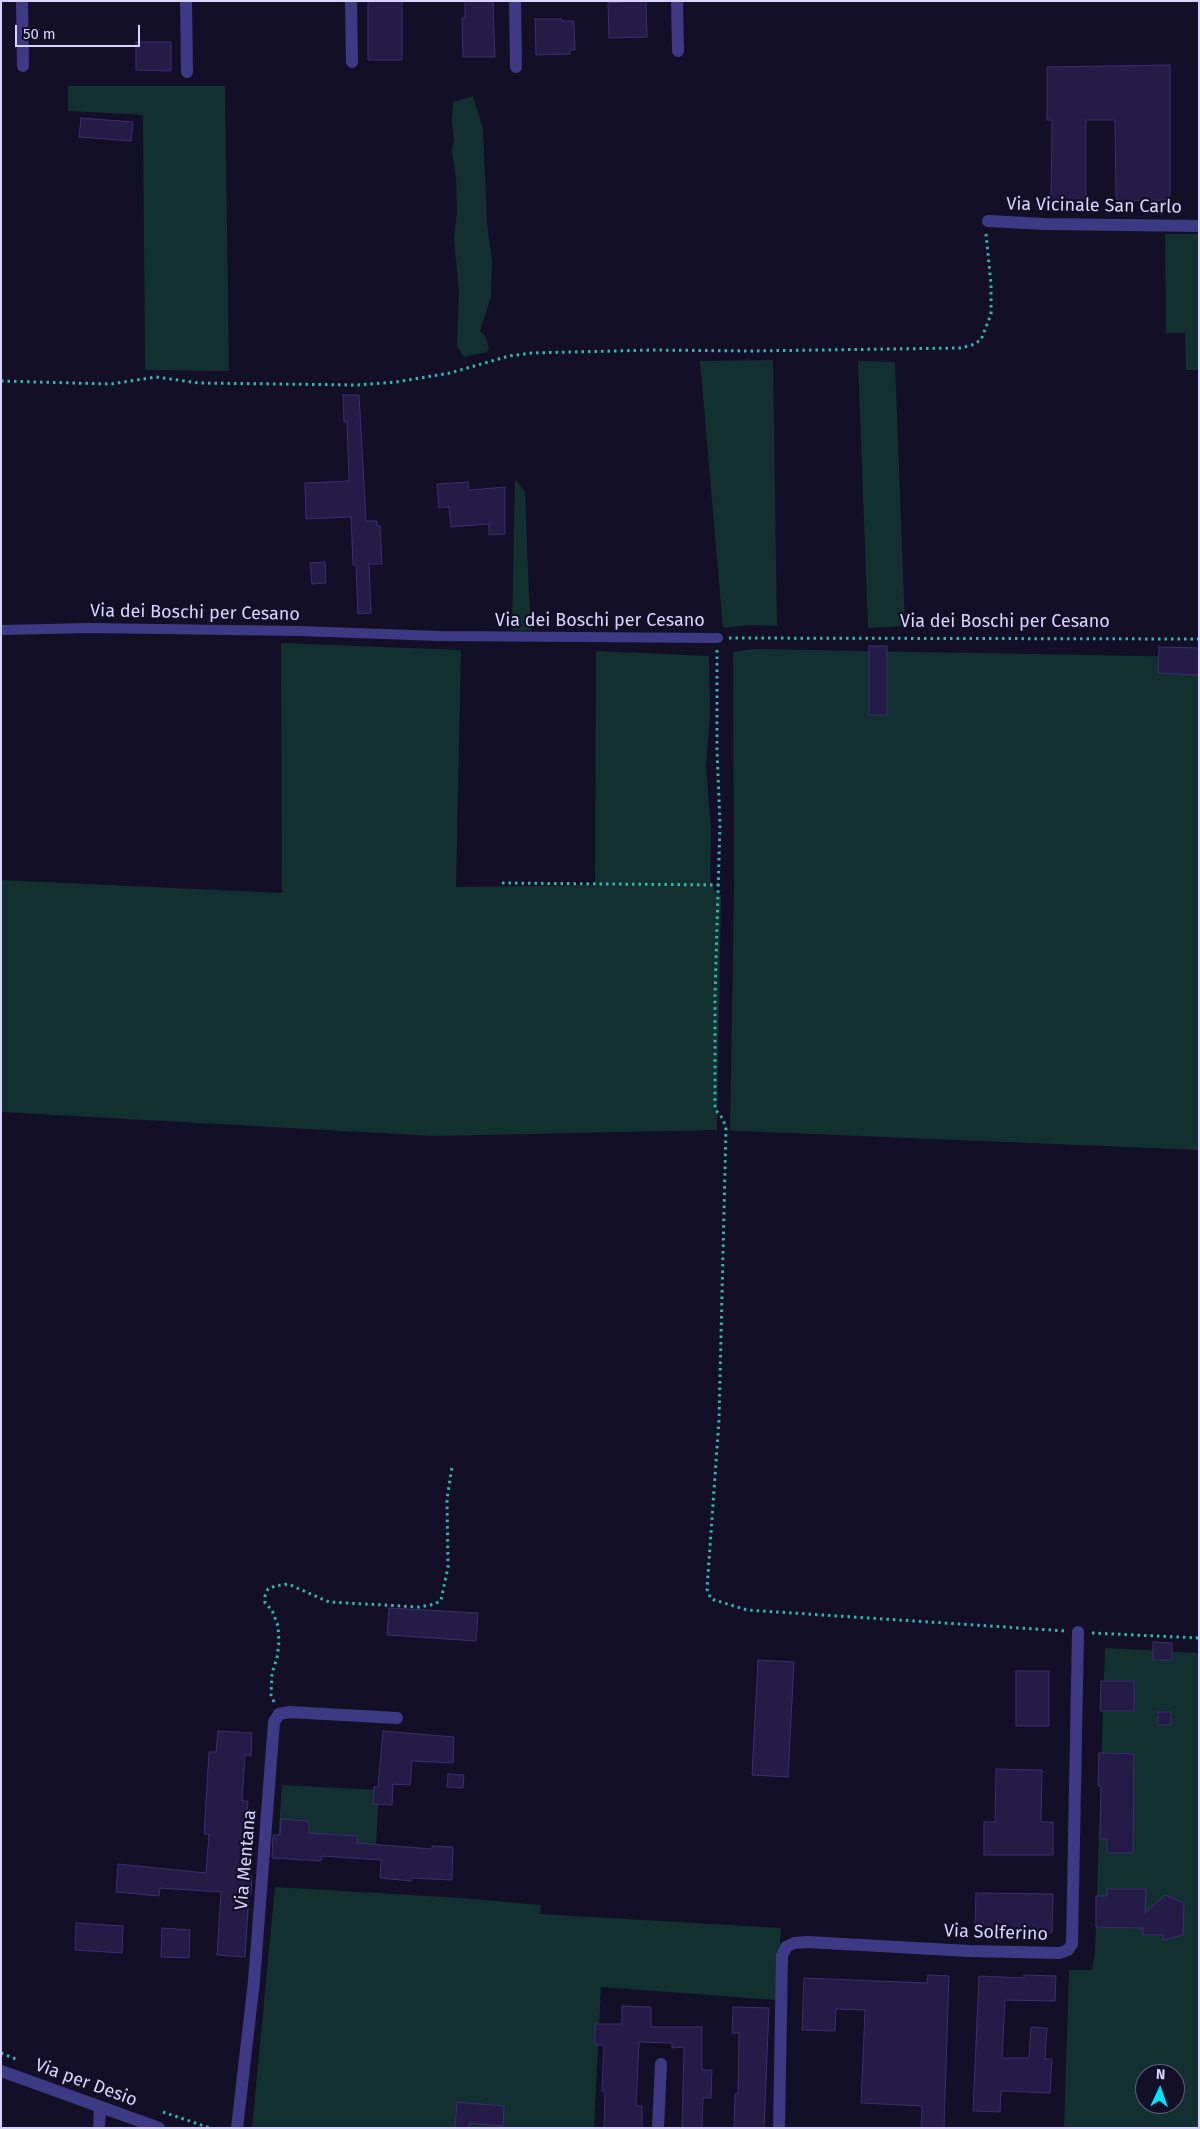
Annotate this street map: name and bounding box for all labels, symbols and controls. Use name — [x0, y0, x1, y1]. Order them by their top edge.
scale bar — [18, 15, 142, 47]
text: 50 m — [23, 25, 56, 43]
street label: Via Vicinale San Carlo — [1006, 194, 1182, 218]
street label: Via dei Boschi per Cesano — [90, 600, 300, 626]
street label: Via dei Boschi per Cesano — [495, 610, 705, 632]
street label: Via dei Boschi per Cesano — [900, 611, 1110, 633]
street label: Via Mentana — [231, 1809, 261, 1911]
street label: Via Solferino — [944, 1920, 1048, 1946]
street label: Via per Desio — [32, 2055, 140, 2111]
north arrow — [1135, 2064, 1185, 2114]
text: N — [1156, 2066, 1166, 2083]

